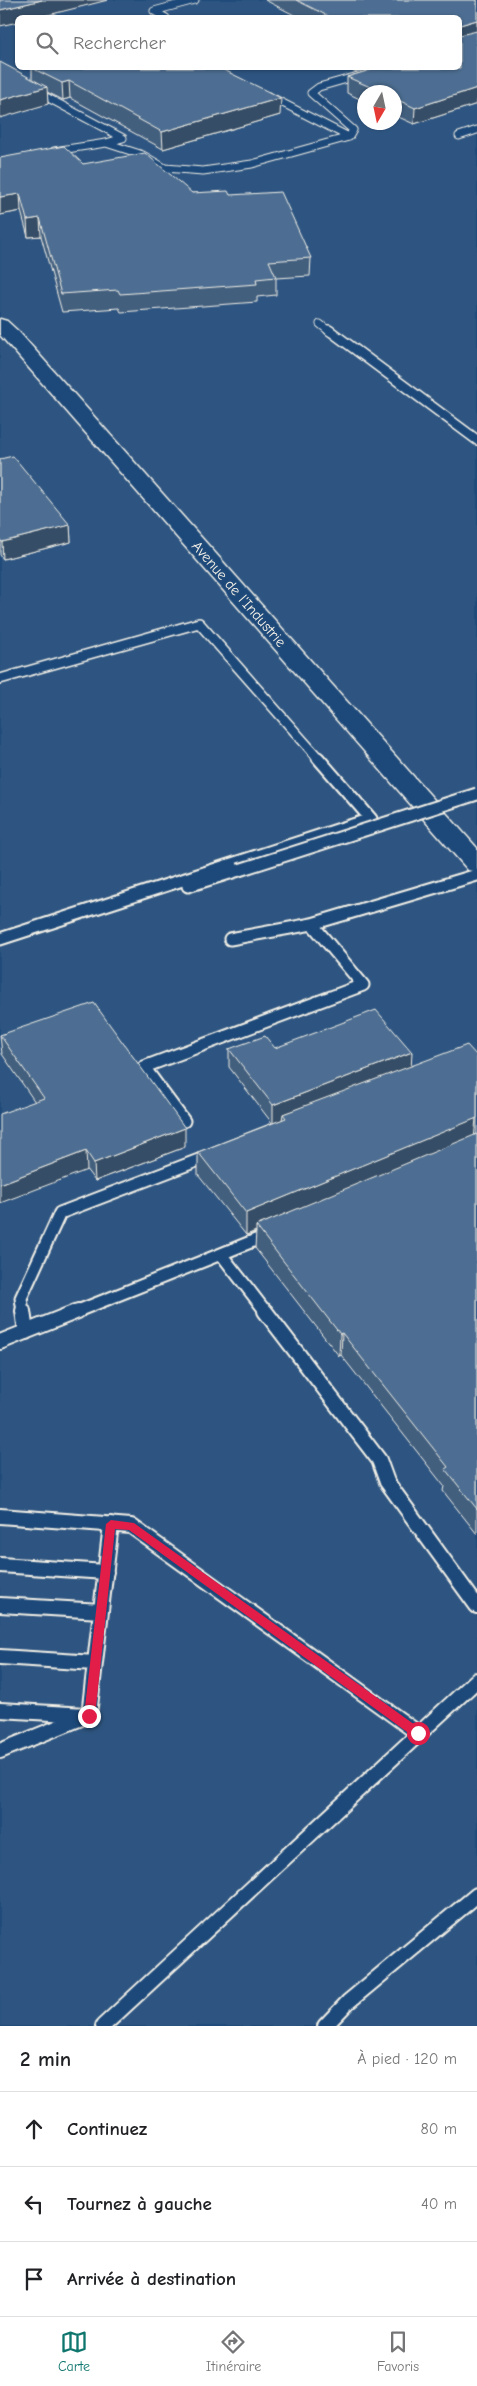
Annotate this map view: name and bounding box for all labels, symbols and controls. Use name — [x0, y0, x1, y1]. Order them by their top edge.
search box — [15, 15, 462, 70]
icon: search — [33, 29, 61, 57]
text: Rechercher — [73, 32, 166, 54]
north arrow — [357, 85, 402, 130]
street label: Avenue de l'Industrie — [188, 537, 290, 651]
route end — [78, 1705, 101, 1728]
route start — [407, 1722, 430, 1745]
text: 2 min — [20, 2047, 71, 2071]
text: À pied · 120 m — [357, 2050, 457, 2068]
icon: ahead — [20, 2115, 48, 2143]
text: Continuez — [67, 2118, 147, 2140]
text: 80 m — [420, 2120, 457, 2138]
icon: left — [20, 2190, 48, 2218]
text: Tournez à gauche — [67, 2193, 212, 2215]
text: 40 m — [421, 2195, 457, 2213]
icon: arrive — [20, 2265, 48, 2293]
text: Arrivée à destination — [67, 2268, 236, 2290]
tab: Carte — [58, 2328, 90, 2375]
tab: Itinéraire — [206, 2328, 261, 2375]
tab: Favoris — [377, 2328, 419, 2375]

